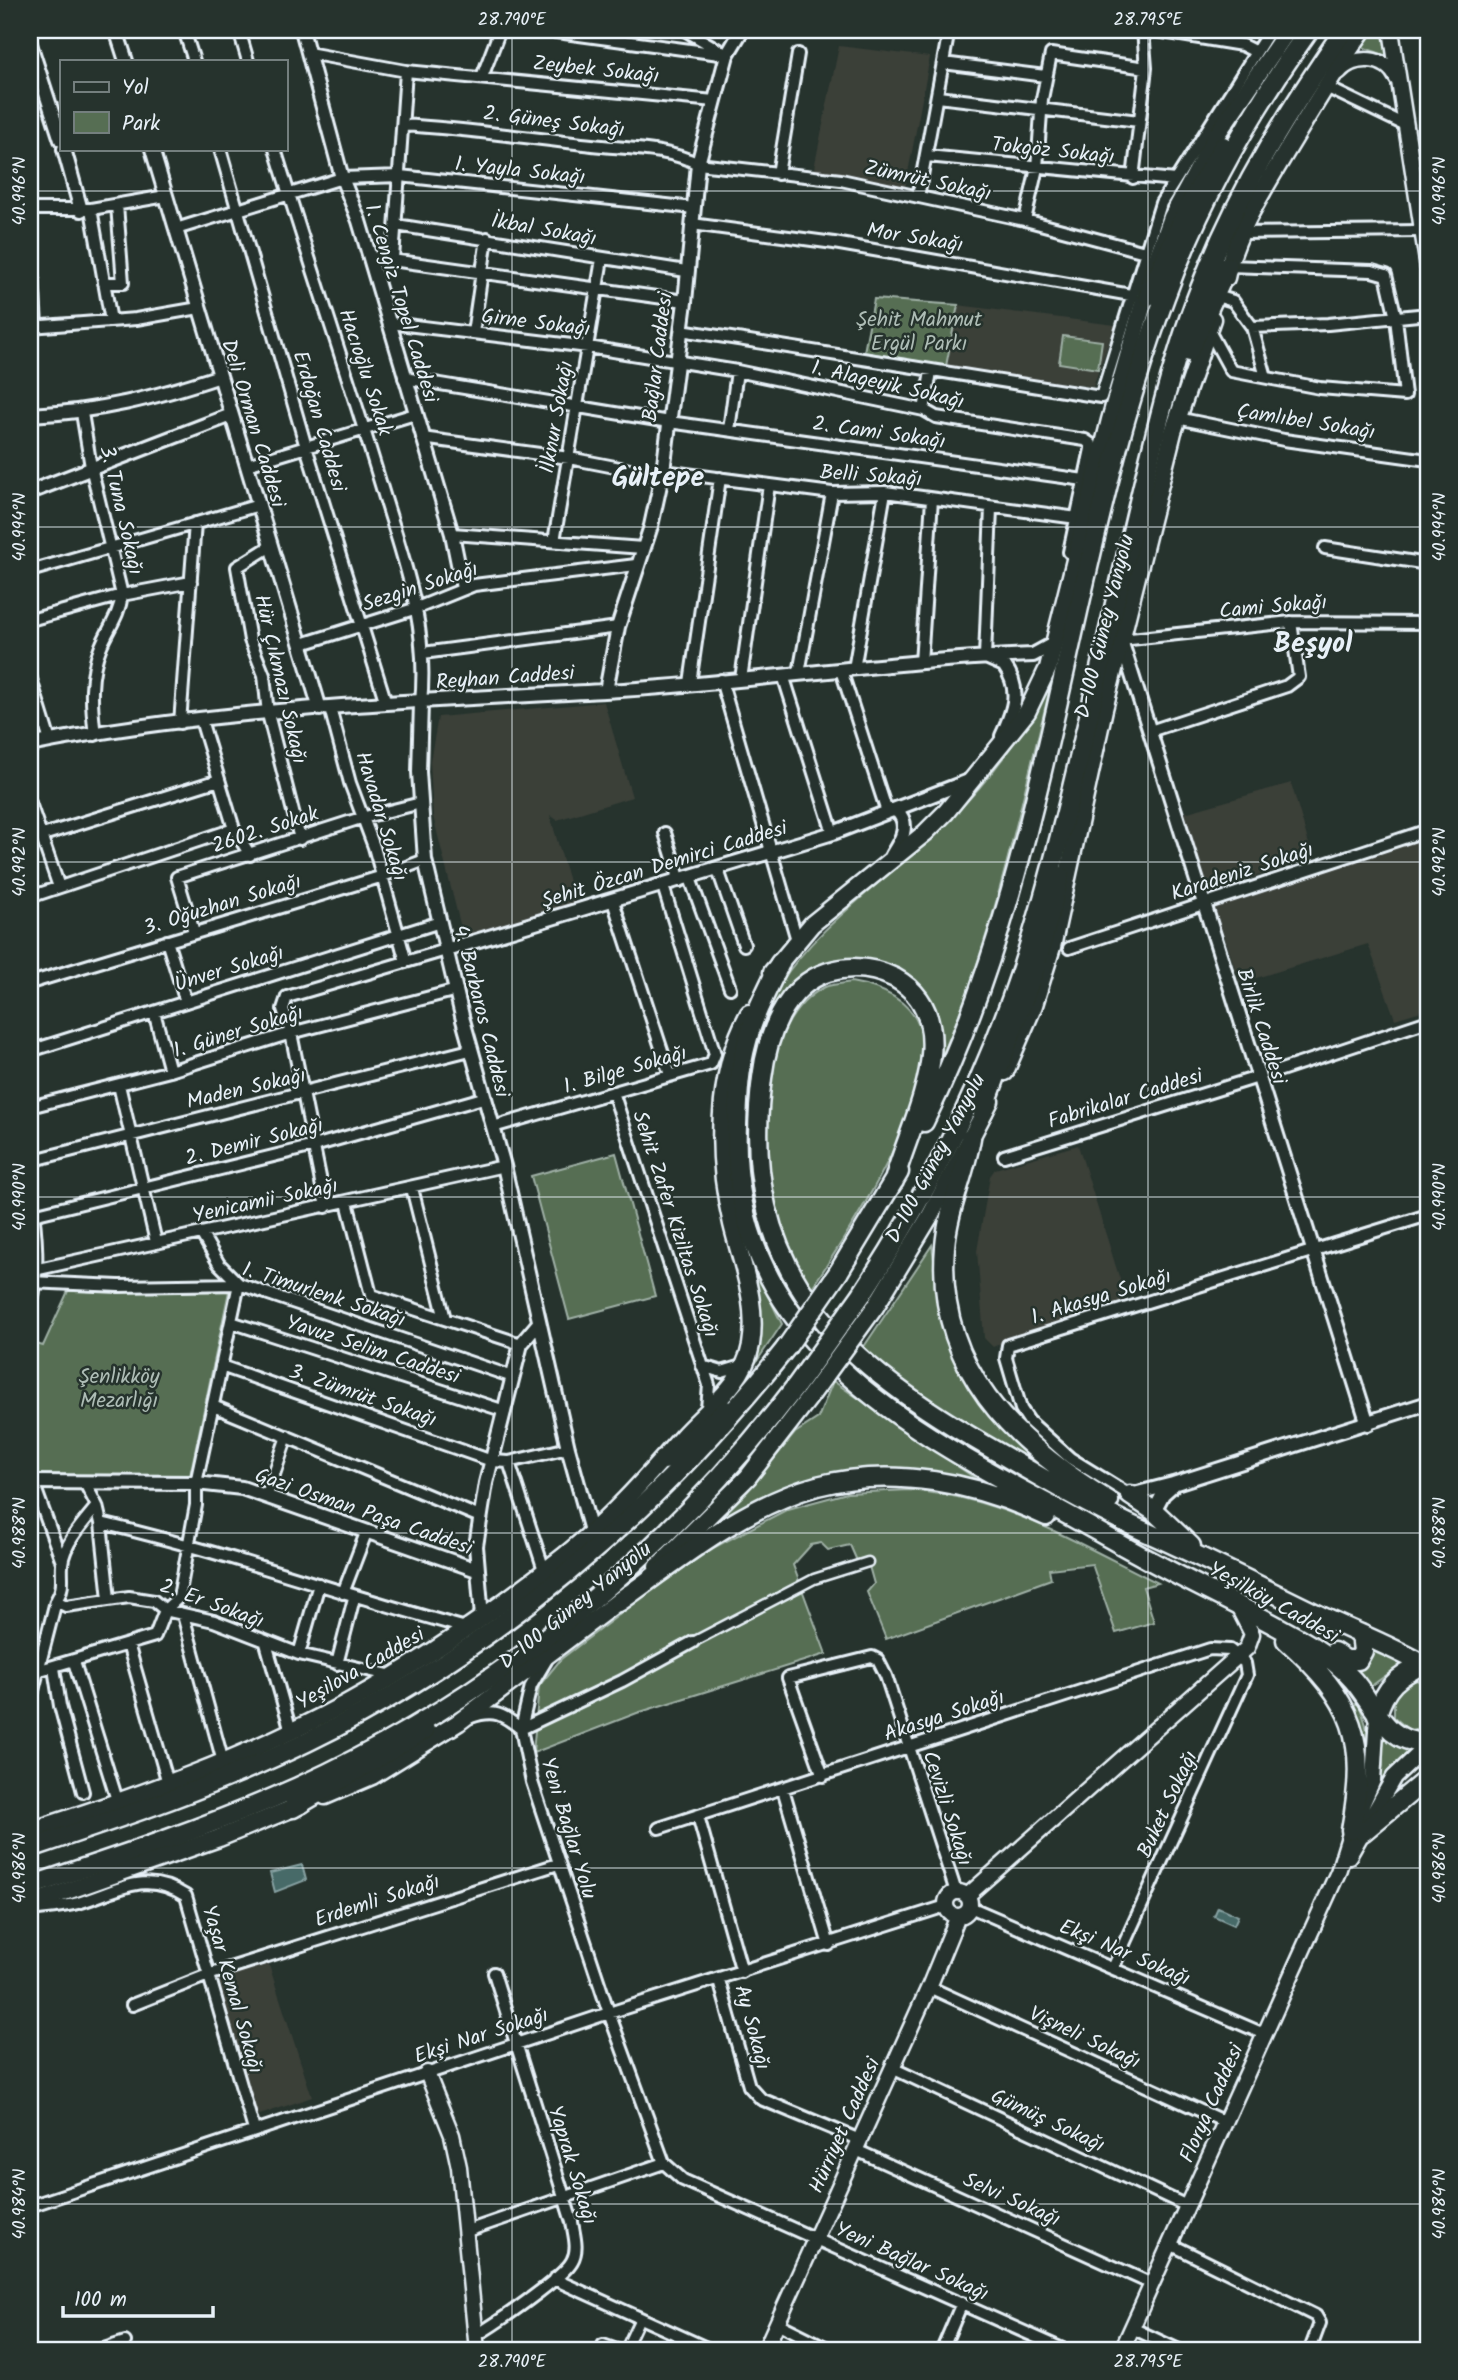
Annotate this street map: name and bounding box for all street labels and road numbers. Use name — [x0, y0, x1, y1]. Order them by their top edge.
street label: Zeybek Sokağı — [531, 47, 661, 94]
street label: 2. Güneş Sokağı — [481, 97, 626, 148]
street label: Tokgöz Sokağı — [990, 129, 1116, 174]
street label: 1. Yayla Sokağı — [453, 148, 587, 195]
street label: Zümrüt Sokağı — [861, 152, 994, 211]
street label: 1. Cengiz Topel Caddesi — [355, 200, 447, 408]
street label: İkbal Sokağı — [488, 205, 599, 256]
street label: Mor Sokağı — [864, 215, 965, 262]
street label: Bağlar Caddesi — [634, 290, 683, 424]
street label: Girne Sokağı — [479, 300, 592, 347]
street label: Hacıoğlu Sokak — [328, 305, 401, 440]
street label: Deli Orman Caddesi — [211, 335, 294, 513]
street label: Erdoğan Caddesi — [283, 347, 355, 497]
street label: 1. Alageyik Sokağı — [808, 352, 967, 419]
street label: İlknur Sokağı — [531, 358, 584, 476]
street label: Çamlıbel Sokağı — [1234, 395, 1377, 450]
street label: 2. Cami Sokağı — [810, 408, 947, 459]
street label: 3. Tuna Sokağı — [90, 442, 151, 578]
street label: Belli Sokağı — [819, 456, 923, 497]
street label: D-100 Güney Yanyolu — [1067, 531, 1144, 722]
street label: Sezgin Sokağı — [358, 553, 483, 622]
street label: Cami Sokağı — [1218, 586, 1329, 629]
street label: Hür Çıkmazı Sokağı — [244, 591, 315, 767]
street label: Reyhan Caddesi — [435, 657, 577, 700]
street label: Havadar Sokağı — [345, 748, 416, 885]
street label: 2602. Sokak — [208, 798, 323, 863]
street label: Şehit Özcan Demirci Caddesi — [537, 812, 792, 919]
street label: Karadeniz Sokağı — [1167, 834, 1318, 911]
street label: 3. Oğuzhan Sokağı — [139, 866, 306, 945]
street label: 4. Barbaros Caddesi — [443, 922, 518, 1102]
street label: Ünver Sokağı — [171, 937, 288, 1002]
street label: Birlik Caddesi — [1226, 964, 1295, 1090]
street label: 1. Güner Sokağı — [169, 997, 308, 1068]
street label: 1. Bilge Sokağı — [560, 1037, 691, 1104]
street label: Maden Sokağı — [183, 1060, 309, 1119]
street label: Fabrikalar Caddesi — [1044, 1060, 1208, 1139]
street label: D-100 Güney Yanyolu — [877, 1068, 995, 1250]
street label: Sehit Zafer Kiziltas Sokağı — [622, 1107, 727, 1342]
street label: 2. Demir Sokağı — [182, 1109, 327, 1176]
street label: Yenicamii Sokağı — [190, 1170, 341, 1233]
street label: 1. Timurlenk Sokağı — [238, 1254, 409, 1337]
street label: 1. Akasya Sokağı — [1027, 1260, 1176, 1334]
street label: Yavuz Selim Caddesi — [281, 1307, 465, 1394]
street label: 3. Zümrüt Sokağı — [284, 1356, 441, 1437]
street label: Gazi Osman Paşa Caddesi — [250, 1460, 478, 1566]
street label: D-100 Güney Yanyolu — [492, 1534, 660, 1678]
street label: Yeşilköy Caddesi — [1202, 1554, 1346, 1653]
street label: 2. Er Sokağı — [155, 1570, 268, 1639]
street label: Yeşilova Caddesi — [290, 1619, 432, 1720]
street label: Akasya Sokağı — [880, 1681, 1009, 1751]
street label: Buket Sokağı — [1129, 1746, 1208, 1864]
street label: Cevizli Sokağı — [912, 1747, 981, 1870]
street label: Yeni Bağlar Yolu — [530, 1754, 605, 1903]
street label: Erdemli Sokağı — [310, 1866, 444, 1937]
street label: Yaşar Kemal Sokağı — [192, 1901, 271, 2077]
street label: Ekşi Nar Sokağı — [1054, 1911, 1195, 1996]
street label: Ay Sokağı — [724, 1981, 779, 2074]
street label: Vişneli Sokağı — [1023, 1998, 1146, 2079]
street label: Ekşi Nar Sokağı — [410, 1999, 553, 2074]
street label: Florya Caddesi — [1171, 2038, 1254, 2169]
street label: Hürriyet Caddesi — [801, 2051, 890, 2199]
street label: Gümüş Sokağı — [985, 2080, 1110, 2162]
street label: Yaprak Sokağı — [538, 2102, 605, 2229]
street label: Selvi Sokağı — [957, 2164, 1065, 2237]
street label: Yeni Bağlar Sokağı — [829, 2214, 994, 2311]

